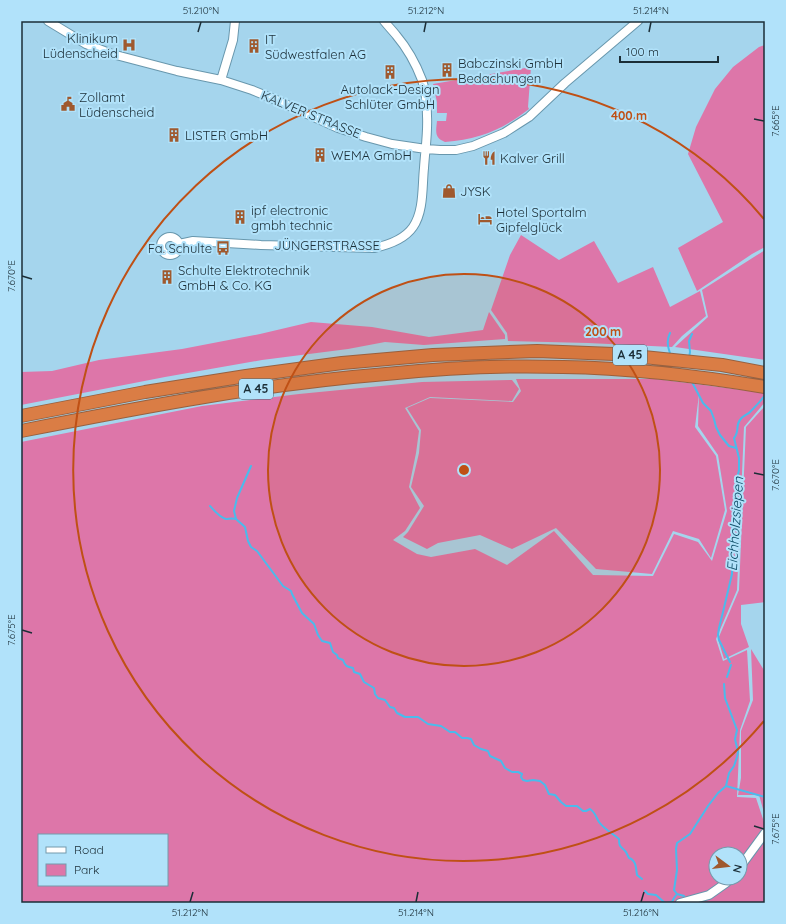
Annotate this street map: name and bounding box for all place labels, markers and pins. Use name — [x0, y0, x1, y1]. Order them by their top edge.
place label: Klinikum Lüdenscheid — [43, 30, 118, 61]
place label: IT Südwestfalen AG — [265, 31, 366, 62]
hospital icon: Klinikum Lüdenscheid — [121, 37, 137, 53]
building icon: IT Südwestfalen AG — [246, 38, 262, 54]
place label: Babczinski GmbH Bedachungen — [458, 55, 563, 86]
building icon: Babczinski GmbH Bedachungen — [439, 62, 455, 78]
building icon: Autolack-Design Schlüter GmbH — [382, 64, 398, 80]
place label: Autolack-Design Schlüter GmbH — [341, 81, 439, 112]
place label: Zollamt Lüdenscheid — [79, 89, 154, 120]
public building icon: Zollamt Lüdenscheid — [60, 96, 76, 112]
building icon: LISTER GmbH — [166, 127, 182, 143]
place label: LISTER GmbH — [185, 127, 268, 143]
building icon: WEMA GmbH — [312, 147, 328, 163]
place label: WEMA GmbH — [331, 147, 412, 163]
restaurant icon: Kalver Grill — [481, 150, 497, 166]
place label: Kalver Grill — [500, 150, 565, 166]
shop icon: JYSK — [441, 183, 457, 199]
place label: JYSK — [460, 183, 491, 199]
place label: ipf electronic gmbh technic — [251, 202, 333, 233]
place label: Hotel Sportalm Gipfelglück — [496, 204, 587, 235]
building icon: ipf electronic gmbh technic — [232, 209, 248, 225]
hotel icon: Hotel Sportalm Gipfelglück — [477, 211, 493, 227]
place label: Fa. Schulte — [148, 240, 212, 256]
bus stop icon: Fa. Schulte — [215, 240, 231, 256]
place label: Schulte Elektrotechnik GmbH & Co. KG — [178, 262, 310, 293]
building icon: Schulte Elektrotechnik GmbH & Co. KG — [159, 269, 175, 285]
centre of rings — [457, 463, 471, 477]

